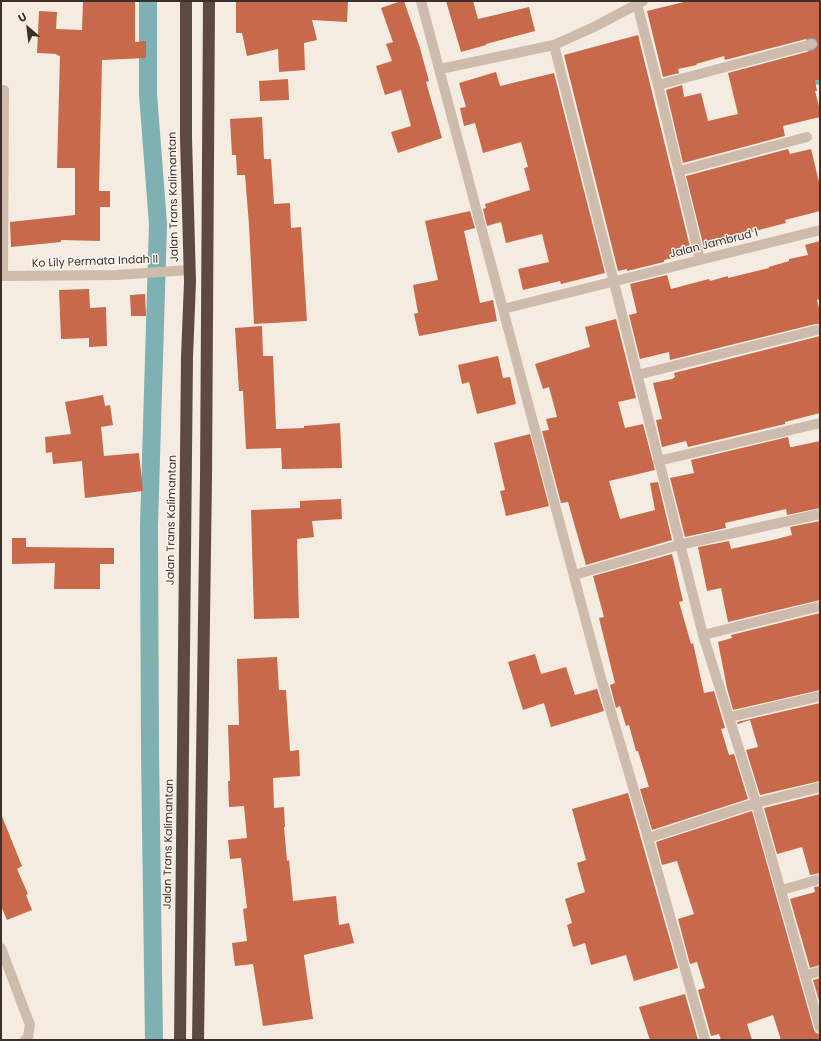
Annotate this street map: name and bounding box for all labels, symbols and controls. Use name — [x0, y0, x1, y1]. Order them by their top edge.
north arrow — [8, 8, 48, 48]
text: U — [15, 9, 30, 26]
street label: Jalan Trans Kalimantan — [166, 132, 182, 262]
street label: Jalan Jambrud 1 — [669, 227, 759, 261]
street label: Ko Lily Permata Indah II — [32, 253, 158, 271]
street label: Jalan Trans Kalimantan — [164, 455, 180, 585]
street label: Jalan Trans Kalimantan — [161, 779, 177, 909]

